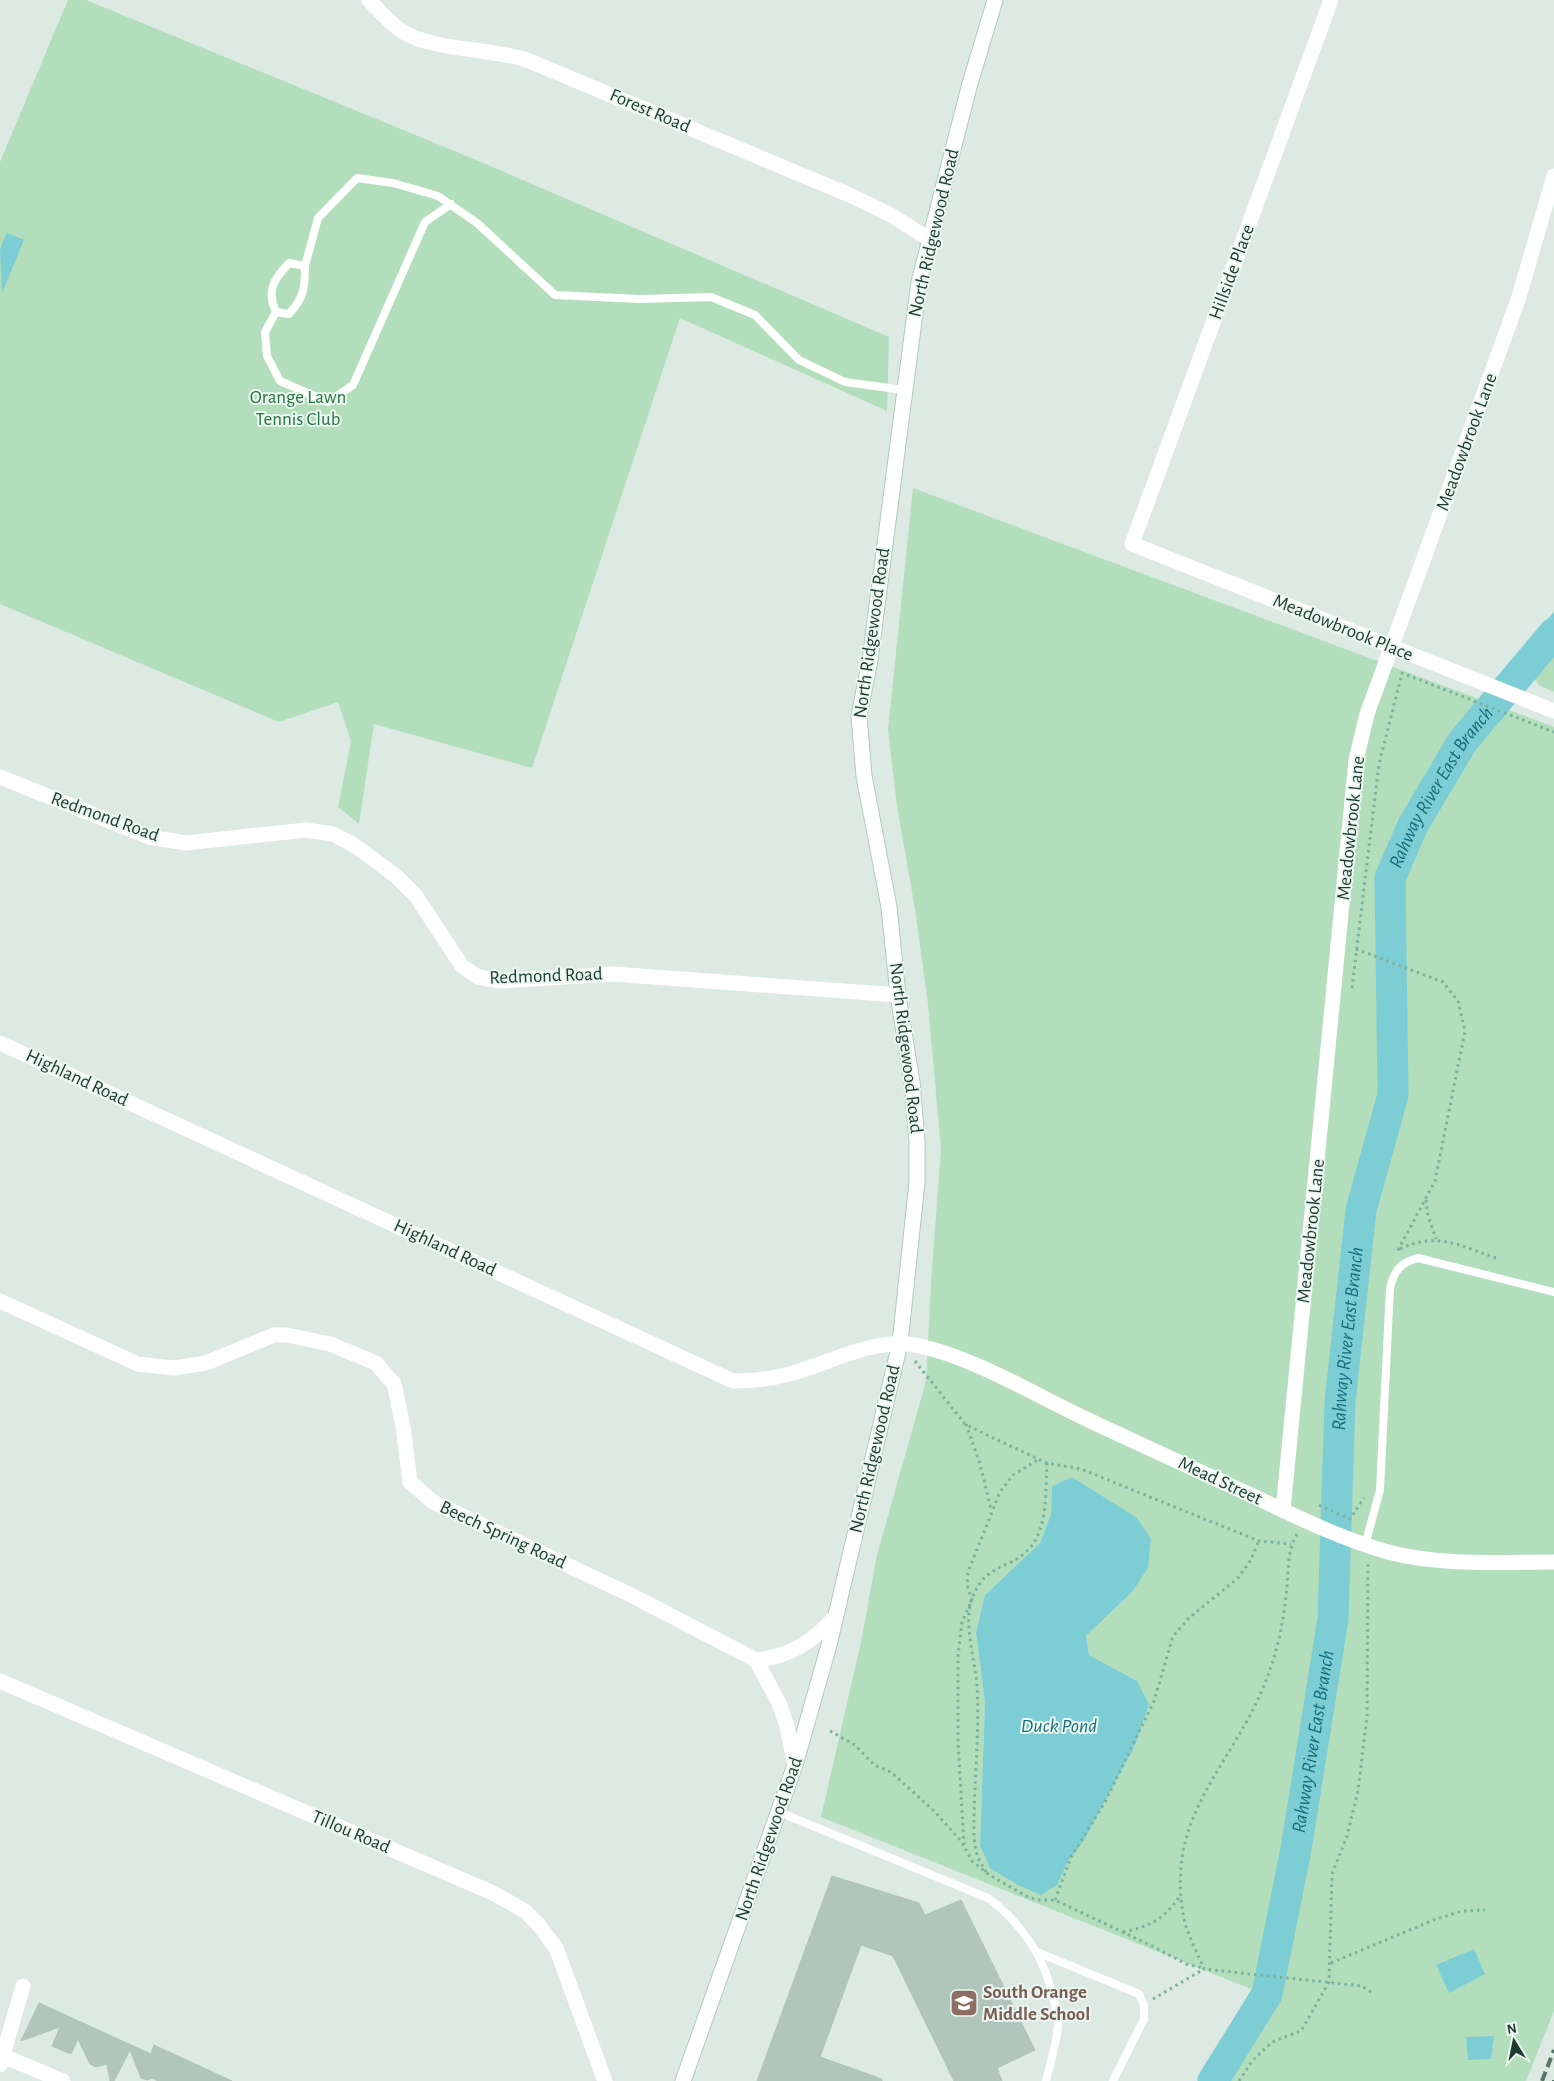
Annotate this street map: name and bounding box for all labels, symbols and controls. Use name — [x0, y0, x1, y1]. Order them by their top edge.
street label: Forest Road — [607, 86, 693, 137]
street label: North Ridgewood Road — [905, 147, 963, 319]
street label: Hillside Place — [1206, 222, 1258, 322]
street label: Meadowbrook Lane — [1433, 371, 1501, 513]
park label: Orange Lawn Tennis Club — [250, 388, 346, 429]
street label: North Ridgewood Road — [851, 546, 893, 719]
street label: Meadowbrook Place — [1270, 591, 1416, 665]
water label: Rahway River East Branch — [1386, 703, 1497, 871]
street label: Meadowbrook Lane — [1334, 755, 1368, 901]
street label: Redmond Road — [48, 789, 162, 845]
street label: North Ridgewood Road — [886, 962, 926, 1135]
street label: Redmond Road — [489, 965, 603, 987]
street label: Highland Road — [23, 1046, 131, 1110]
street label: Meadowbrook Lane — [1294, 1158, 1328, 1304]
street label: Highland Road — [391, 1216, 499, 1280]
water label: Rahway River East Branch — [1329, 1246, 1367, 1431]
street label: North Ridgewood Road — [846, 1363, 904, 1535]
street label: Mead Street — [1175, 1453, 1265, 1509]
street label: Beech Spring Road — [437, 1497, 569, 1573]
water label: Rahway River East Branch — [1289, 1649, 1338, 1834]
water label: Duck Pond — [1021, 1716, 1097, 1736]
street label: North Ridgewood Road — [732, 1754, 806, 1923]
street label: Tillou Road — [309, 1807, 393, 1857]
place label: South Orange Middle School — [983, 1983, 1090, 2024]
school or university icon: South Orange Middle School — [949, 1988, 979, 2018]
north arrow — [1489, 2016, 1539, 2066]
text: N — [1506, 2021, 1518, 2037]

